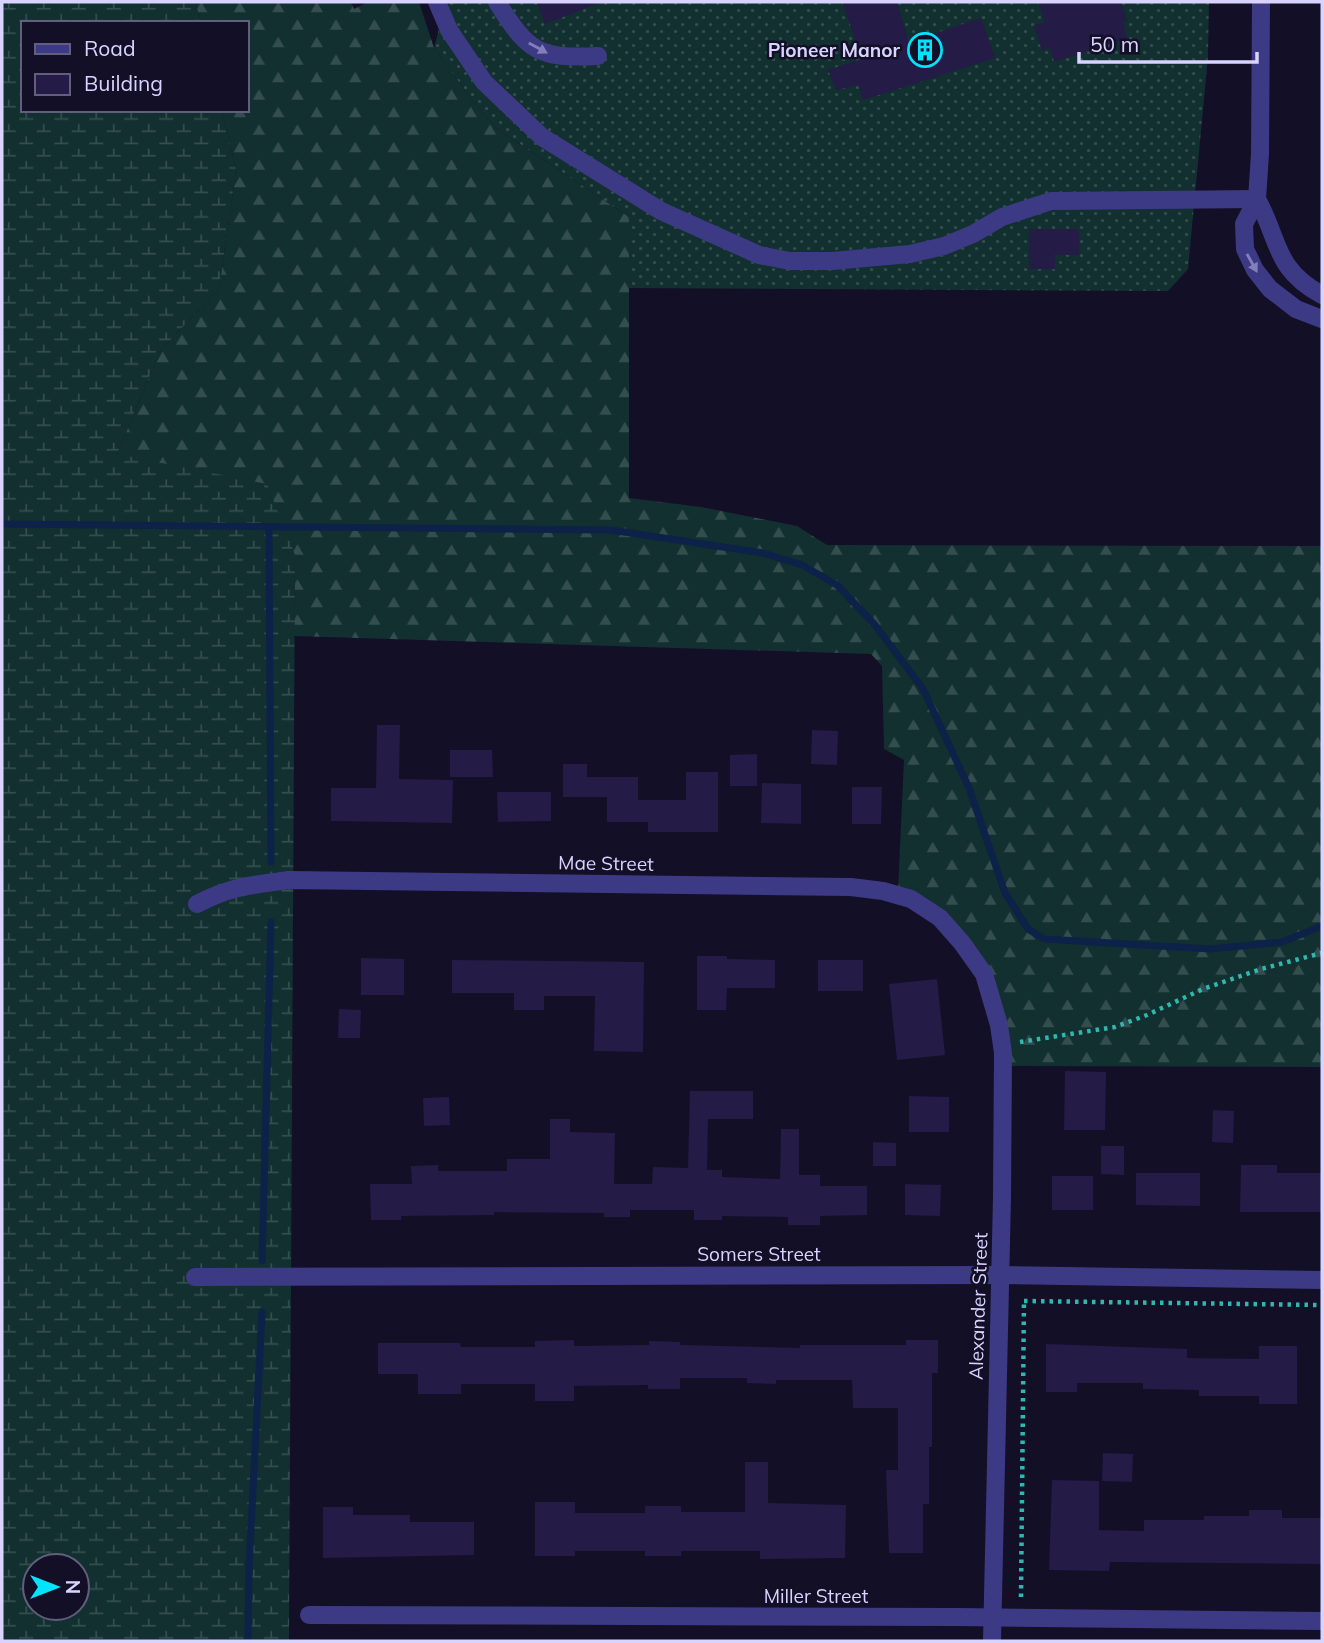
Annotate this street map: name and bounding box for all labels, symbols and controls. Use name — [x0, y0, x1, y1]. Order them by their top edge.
legend — [21, 21, 248, 112]
scale bar — [1079, 21, 1258, 65]
building icon: Pioneer Manor — [906, 31, 944, 69]
text: 50 m — [1090, 31, 1139, 57]
text: Road — [84, 35, 135, 61]
place label: Pioneer Manor — [768, 38, 901, 62]
one-way arrow — [528, 41, 548, 53]
text: Building — [84, 70, 163, 96]
one-way arrow — [1246, 253, 1258, 272]
street label: Mae Street — [558, 850, 654, 876]
street label: Alexander Street — [963, 1232, 993, 1380]
street label: Somers Street — [697, 1242, 821, 1266]
north arrow — [21, 1552, 91, 1622]
text: N — [61, 1580, 85, 1594]
street label: Miller Street — [764, 1584, 869, 1608]

